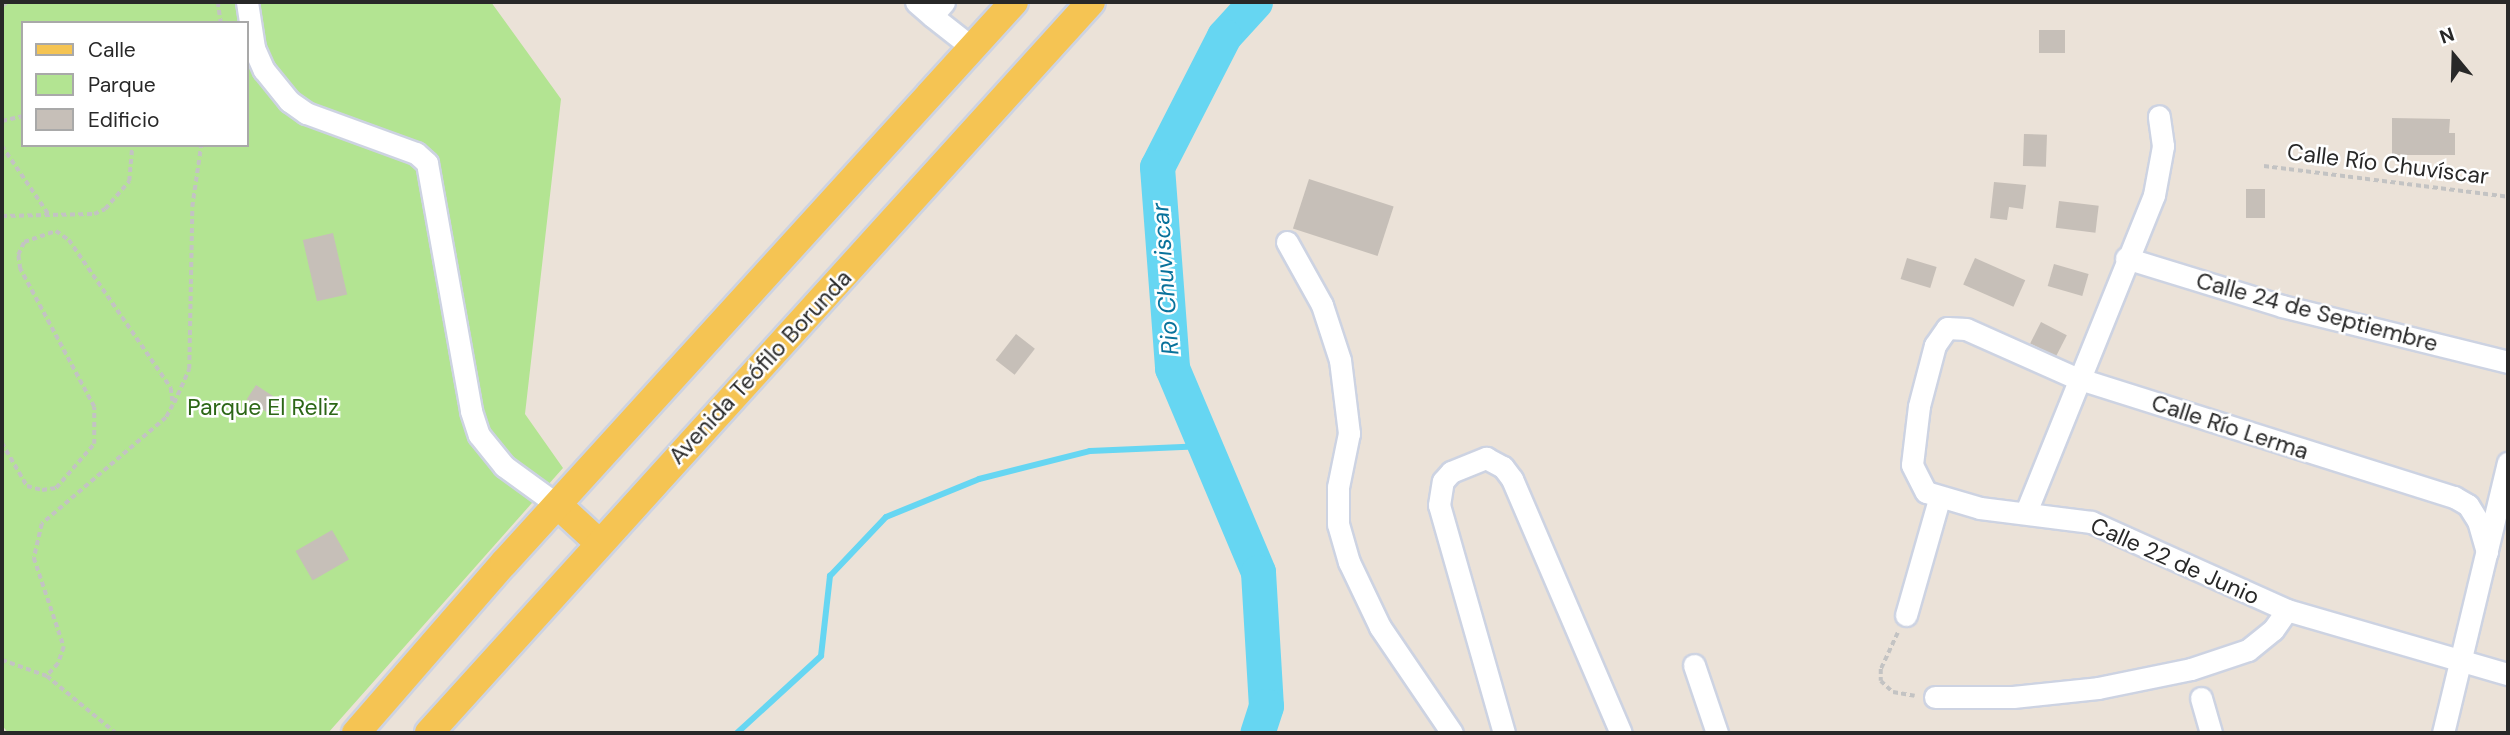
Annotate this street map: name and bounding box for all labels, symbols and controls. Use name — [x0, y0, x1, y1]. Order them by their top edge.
legend — [21, 21, 248, 147]
north arrow — [2419, 21, 2489, 91]
text: N — [2436, 22, 2458, 50]
text: Calle — [88, 36, 136, 64]
text: Parque — [88, 71, 156, 99]
text: Edificio — [88, 106, 159, 134]
street label: Calle Río Chuvíscar — [2286, 138, 2490, 190]
water label: Rio Chuviscar — [1145, 202, 1185, 356]
street label: Avenida Teófilo Borunda — [663, 264, 857, 470]
street label: Calle 24 de Septiembre — [2193, 266, 2441, 358]
street label: Calle Río Lerma — [2148, 389, 2312, 465]
park label: Parque El Reliz — [187, 393, 339, 421]
street label: Calle 22 de Junio — [2086, 511, 2264, 611]

